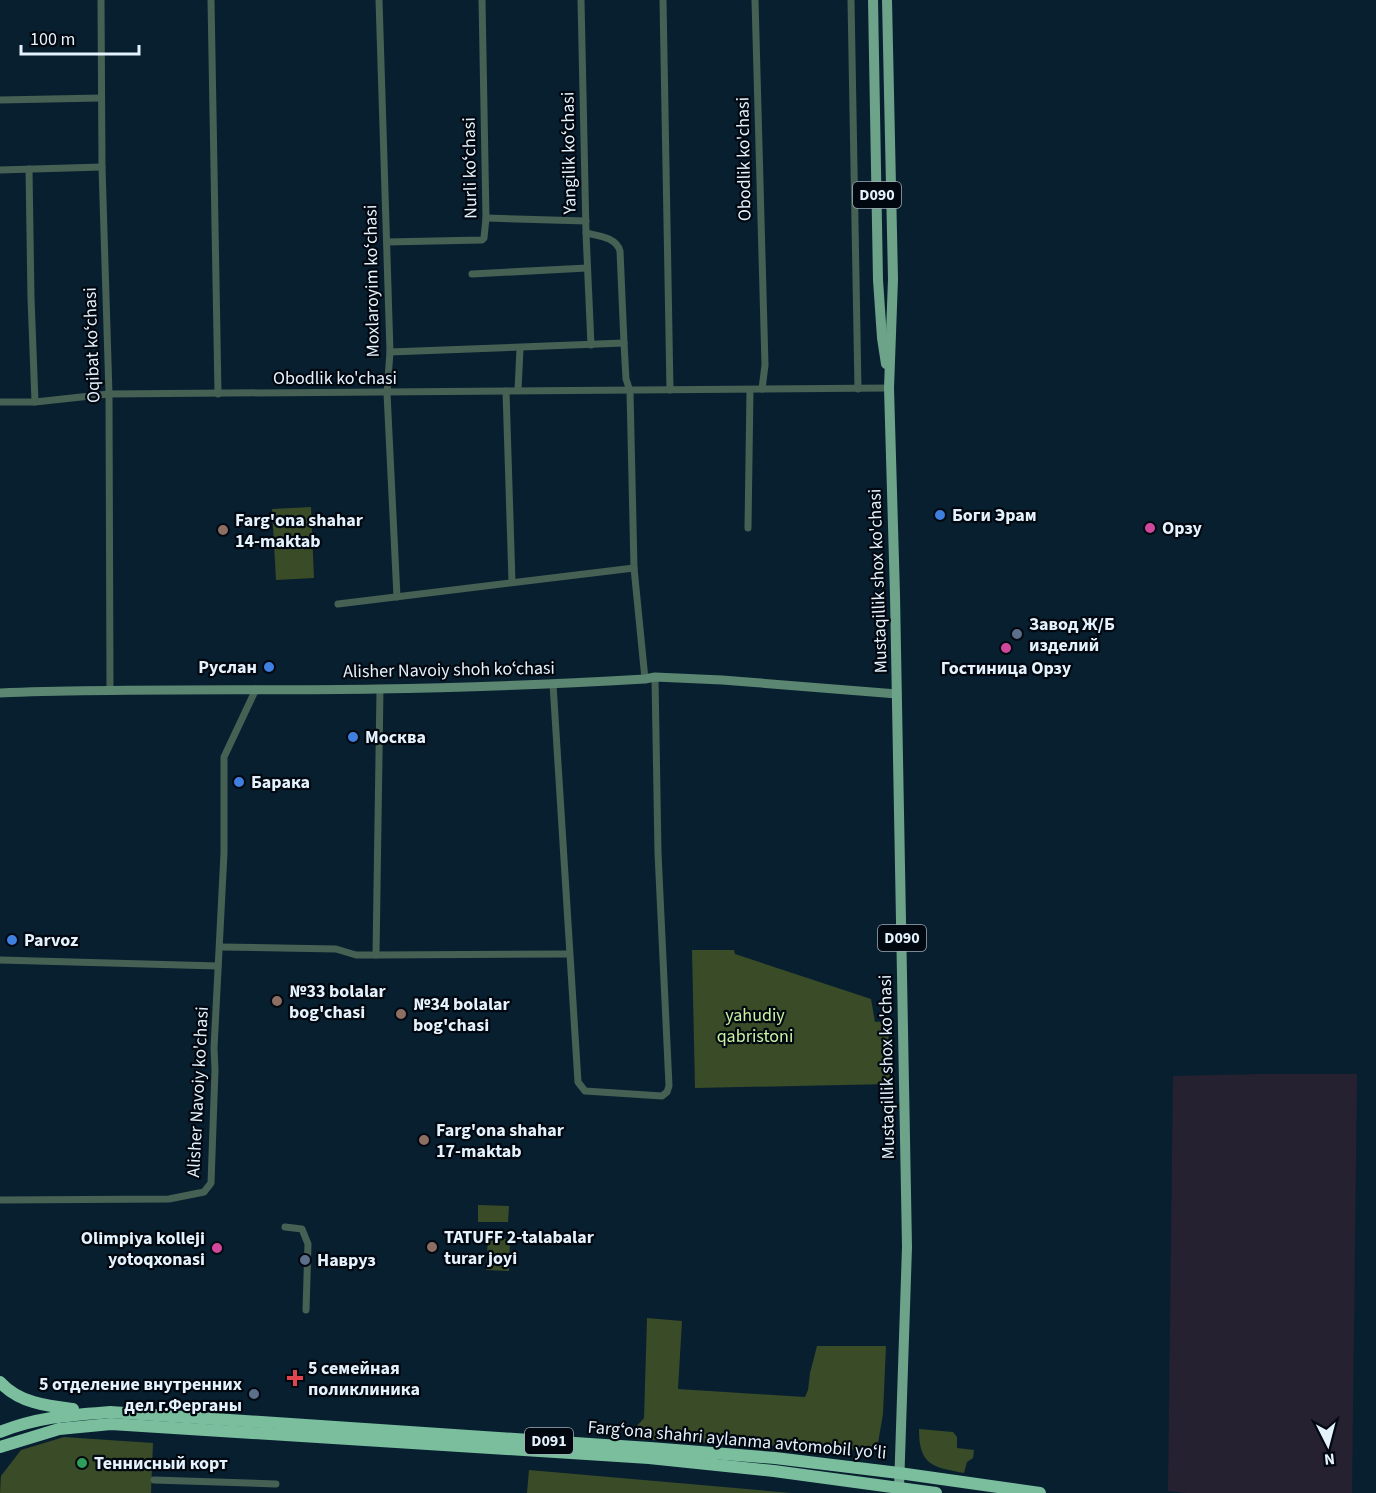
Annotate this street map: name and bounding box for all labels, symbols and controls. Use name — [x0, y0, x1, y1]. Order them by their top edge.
scale bar — [21, 18, 140, 56]
text: 100 m — [30, 27, 75, 52]
street label: Yangilik koʻchasi — [555, 92, 583, 215]
street label: Obodlik ko'chasi — [730, 97, 758, 221]
street label: Nurli koʻchasi — [457, 117, 483, 219]
road number: D090 — [853, 182, 901, 208]
street label: Moxlaroyim koʻchasi — [358, 205, 386, 357]
street label: Oqibat koʻchasi — [77, 287, 107, 403]
street label: Obodlik ko'chasi — [273, 366, 397, 391]
street label: Mustaqillik shox ko'chasi — [862, 488, 894, 674]
place label: Боги Эрам — [952, 503, 1037, 528]
place label: Farg'ona shahar 14-maktab — [235, 508, 364, 554]
marker: Боги Эрам — [933, 508, 947, 522]
place label: Орзу — [1162, 516, 1203, 541]
marker: Орзу — [1143, 521, 1157, 535]
marker: Farg'ona shahar 14-maktab — [216, 523, 230, 537]
place label: Завод Ж/Б изделий — [1029, 612, 1115, 658]
marker: Завод Ж/Б изделий — [1010, 627, 1024, 641]
marker: Гостиница Орзу — [999, 641, 1013, 655]
place label: Руслан — [198, 655, 257, 680]
street label: Alisher Navoiy shoh koʻchasi — [343, 656, 555, 684]
place label: Гостиница Орзу — [941, 656, 1072, 681]
marker: Руслан — [262, 660, 276, 674]
place label: Москва — [365, 725, 426, 750]
marker: Москва — [346, 730, 360, 744]
place label: Барака — [251, 770, 310, 795]
marker: Барака — [232, 775, 246, 789]
road number: D090 — [878, 925, 926, 951]
place label: Parvoz — [24, 928, 78, 953]
marker: Parvoz — [5, 933, 19, 947]
street label: Mustaqillik shox ko'chasi — [873, 974, 901, 1160]
place label: №33 bolalar bog'chasi — [289, 979, 387, 1025]
place label: №34 bolalar bog'chasi — [413, 992, 511, 1038]
marker: №33 bolalar bog'chasi — [270, 994, 284, 1008]
park label: yahudiy qabristoni — [717, 1003, 793, 1049]
street label: Alisher Navoiy ko'chasi — [181, 1006, 215, 1178]
marker: №34 bolalar bog'chasi — [394, 1007, 408, 1021]
place label: Farg'ona shahar 17-maktab — [436, 1118, 565, 1164]
marker: Farg'ona shahar 17-maktab — [417, 1133, 431, 1147]
place label: TATUFF 2-talabalar turar joyi — [444, 1225, 595, 1271]
place label: Olimpiya kolleji yotoqxonasi — [81, 1226, 205, 1272]
marker: TATUFF 2-talabalar turar joyi — [425, 1240, 439, 1254]
marker: Olimpiya kolleji yotoqxonasi — [210, 1241, 224, 1255]
place label: Навруз — [317, 1248, 376, 1273]
marker: Навруз — [298, 1253, 312, 1267]
place label: 5 семейная поликлиника — [308, 1356, 420, 1402]
marker: 5 семейная поликлиника — [286, 1369, 304, 1387]
place label: 5 отделение внутренних дел г.Ферганы — [39, 1372, 242, 1418]
marker: 5 отделение внутренних дел г.Ферганы — [247, 1387, 261, 1401]
street label: Fargʻona shahri aylanma avtomobil yoʻli — [587, 1414, 887, 1466]
north arrow — [1298, 1415, 1358, 1475]
road number: D091 — [525, 1428, 573, 1454]
text: N — [1323, 1447, 1336, 1470]
place label: Теннисный корт — [94, 1451, 228, 1476]
marker: Теннисный корт — [75, 1456, 89, 1470]

